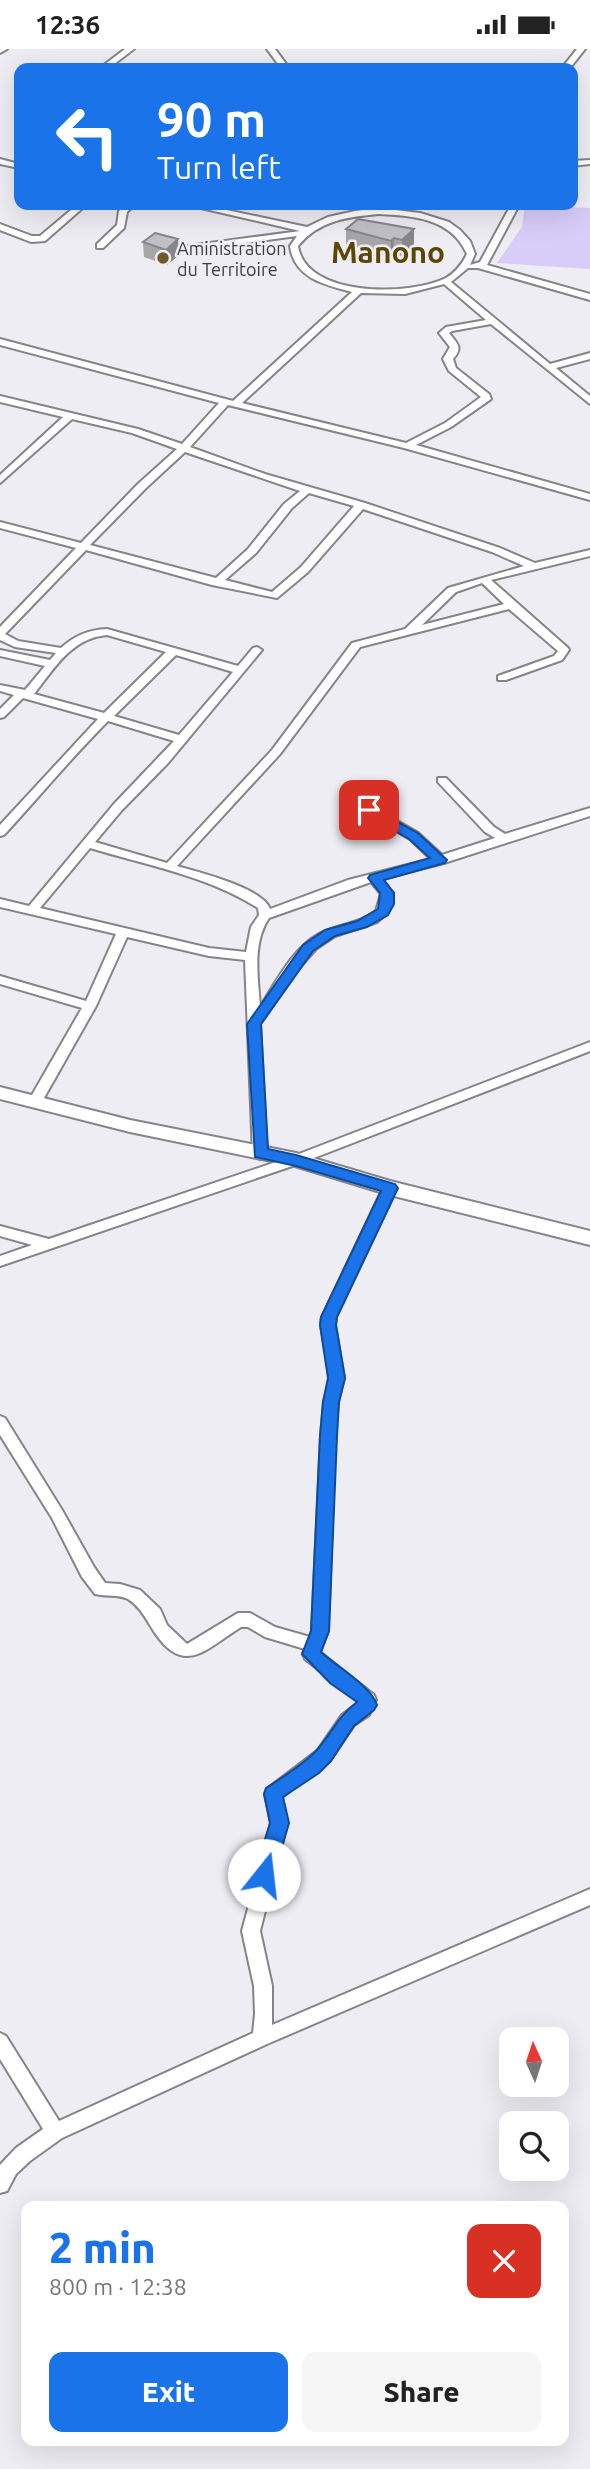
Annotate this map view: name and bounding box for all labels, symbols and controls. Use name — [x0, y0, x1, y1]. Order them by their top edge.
text: 12:36 — [35, 10, 100, 39]
icon: left — [42, 91, 133, 182]
text: 90 m — [157, 91, 266, 146]
text: Turn left — [157, 149, 281, 185]
district label: Manono — [331, 235, 445, 269]
place label: Aministration du Territoire — [177, 238, 286, 279]
marker: Aministration du Territoire — [155, 250, 171, 266]
pin — [339, 780, 399, 840]
icon: arrive — [350, 791, 388, 829]
position arrow — [227, 1838, 301, 1912]
north arrow — [499, 2027, 569, 2097]
map controls — [499, 2027, 569, 2181]
button: search — [499, 2111, 569, 2181]
text: 2 min — [49, 2224, 156, 2271]
button: close — [467, 2224, 541, 2298]
text: 800 m · 12:38 — [49, 2274, 187, 2299]
button: Exit — [49, 2352, 288, 2432]
button: Share — [302, 2352, 541, 2432]

